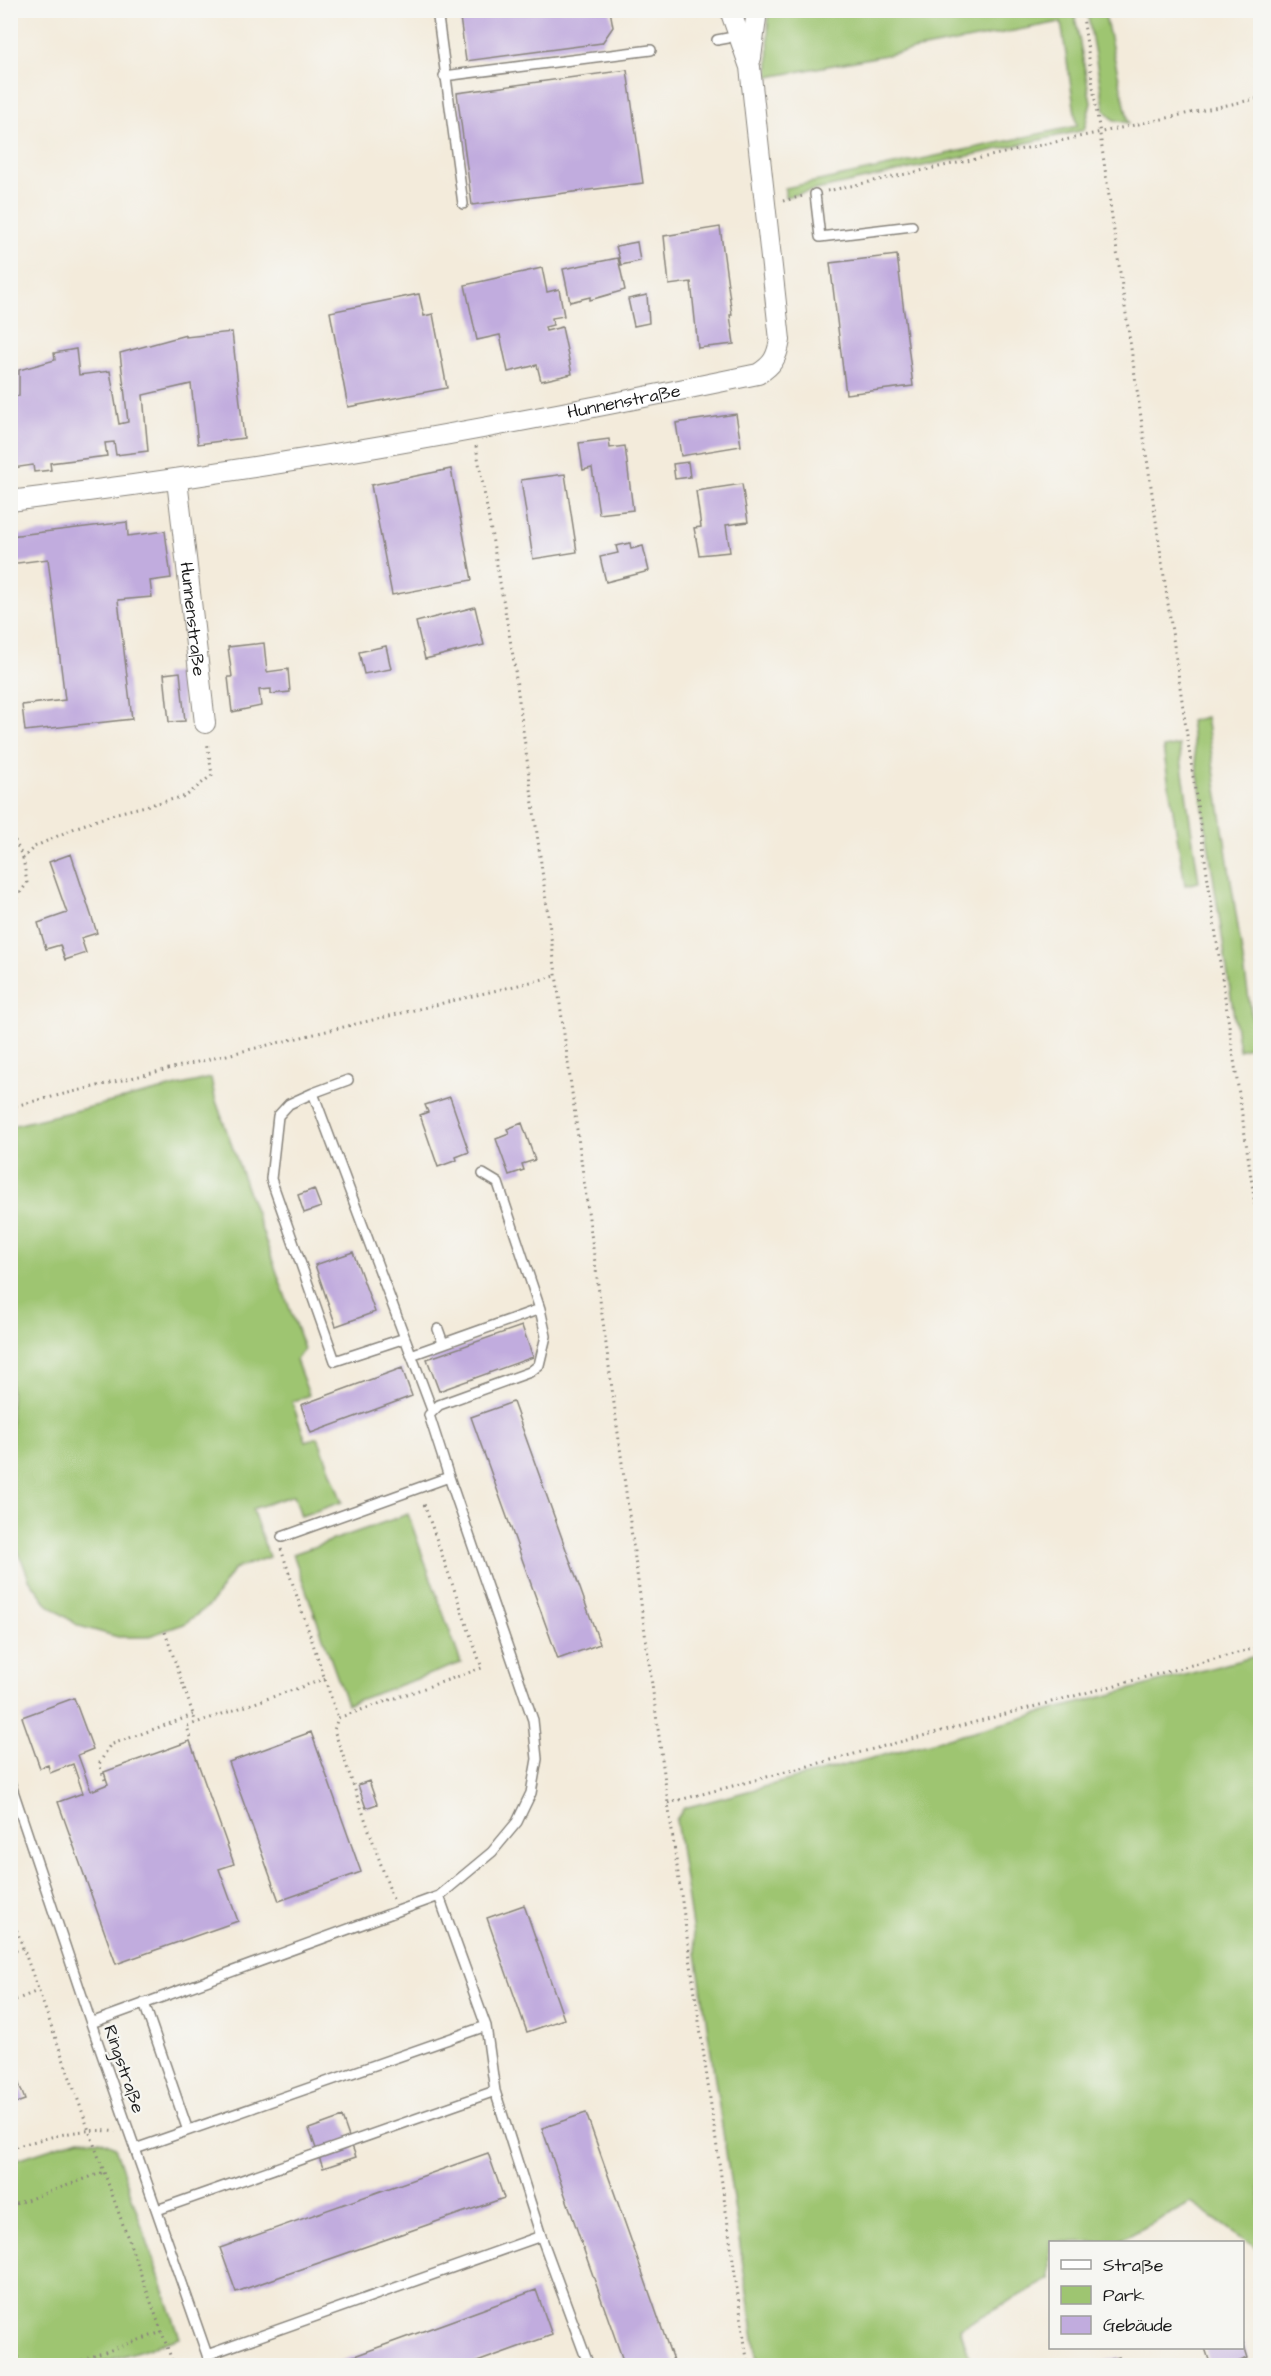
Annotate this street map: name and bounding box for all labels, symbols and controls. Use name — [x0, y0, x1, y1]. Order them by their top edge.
street label: Hunnenstraße — [565, 378, 683, 424]
street label: Hunnenstraße — [174, 561, 212, 678]
street label: Ringstraße — [96, 2022, 151, 2117]
legend — [1049, 2241, 1244, 2349]
text: Straße — [1103, 2253, 1164, 2278]
text: Park — [1103, 2283, 1145, 2308]
text: Gebäude — [1103, 2313, 1173, 2338]

